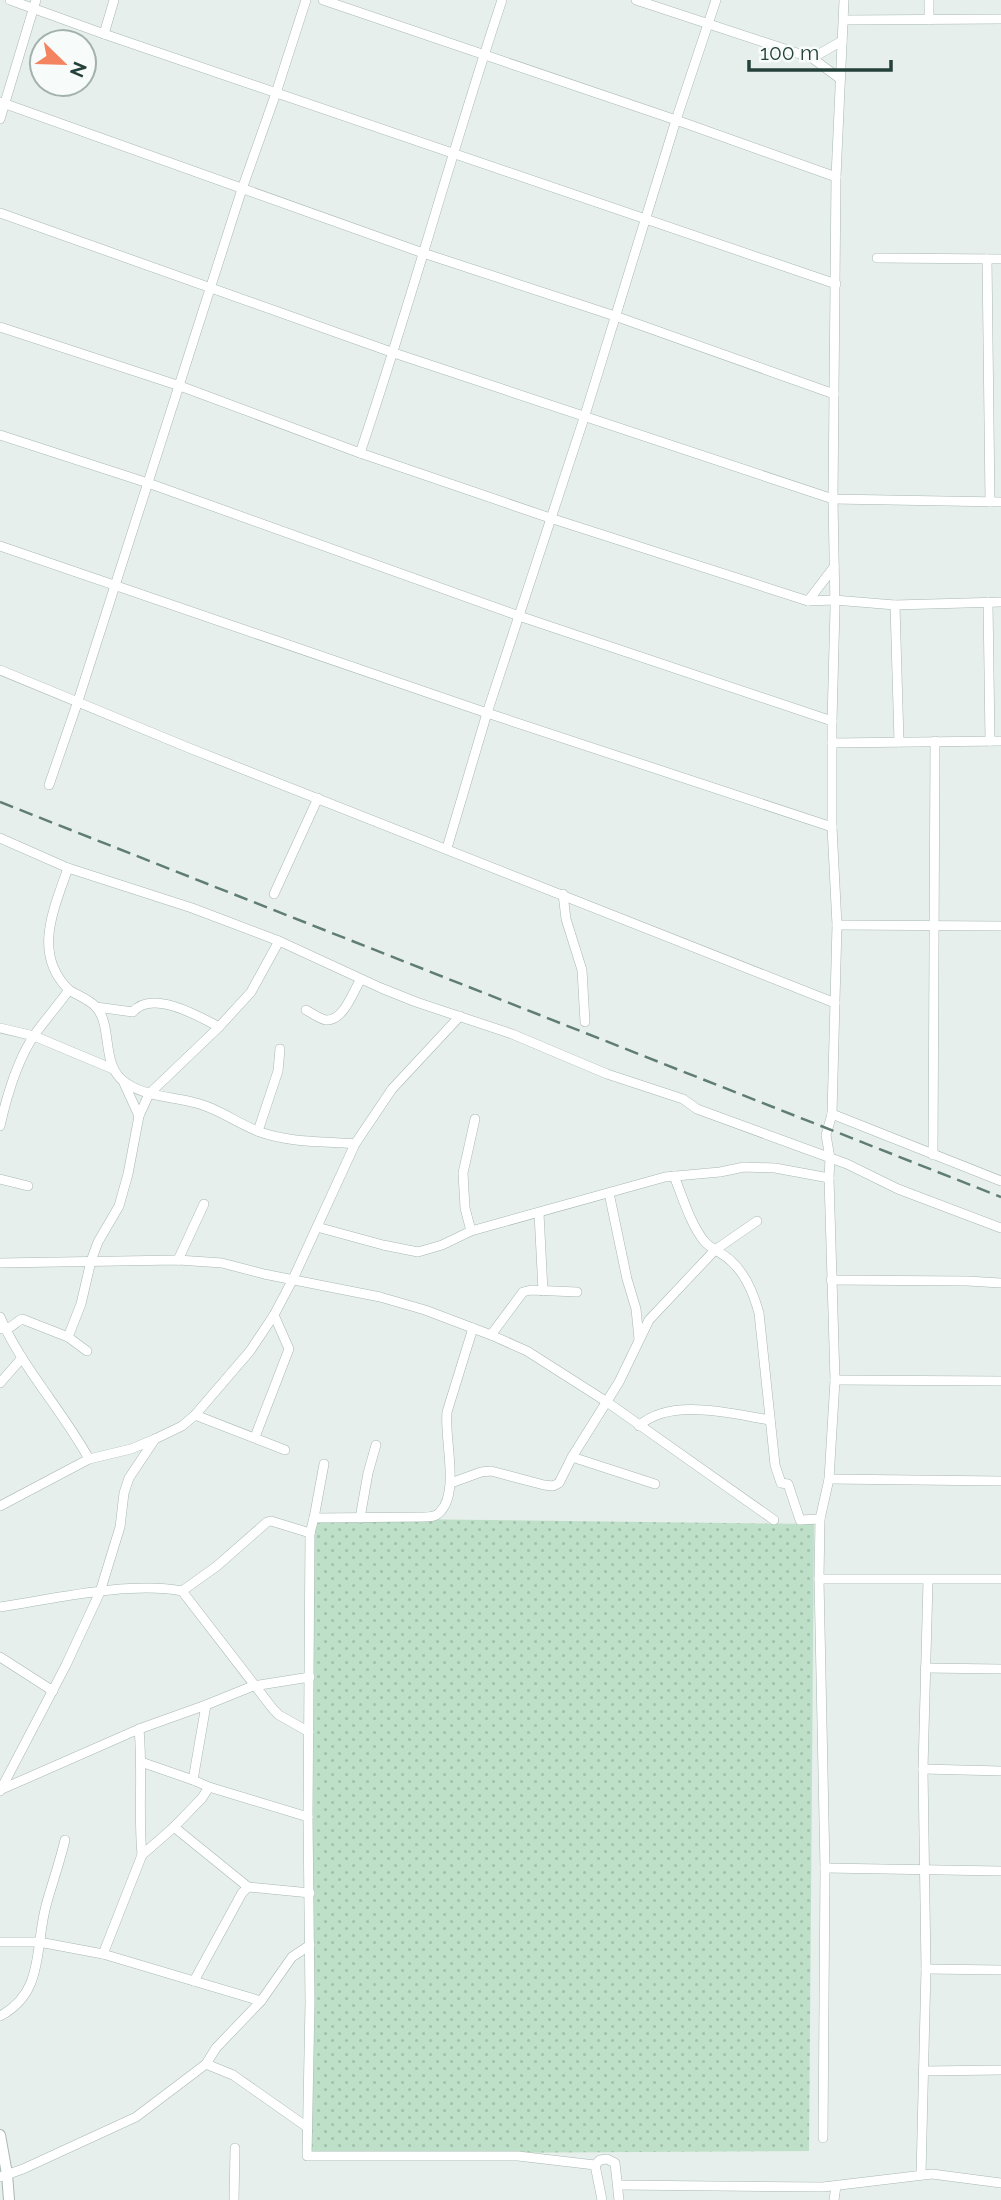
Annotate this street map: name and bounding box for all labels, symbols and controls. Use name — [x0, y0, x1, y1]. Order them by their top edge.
north arrow — [28, 28, 98, 98]
scale bar — [749, 28, 891, 72]
text: 100 m — [760, 40, 819, 65]
text: N — [66, 59, 92, 81]

